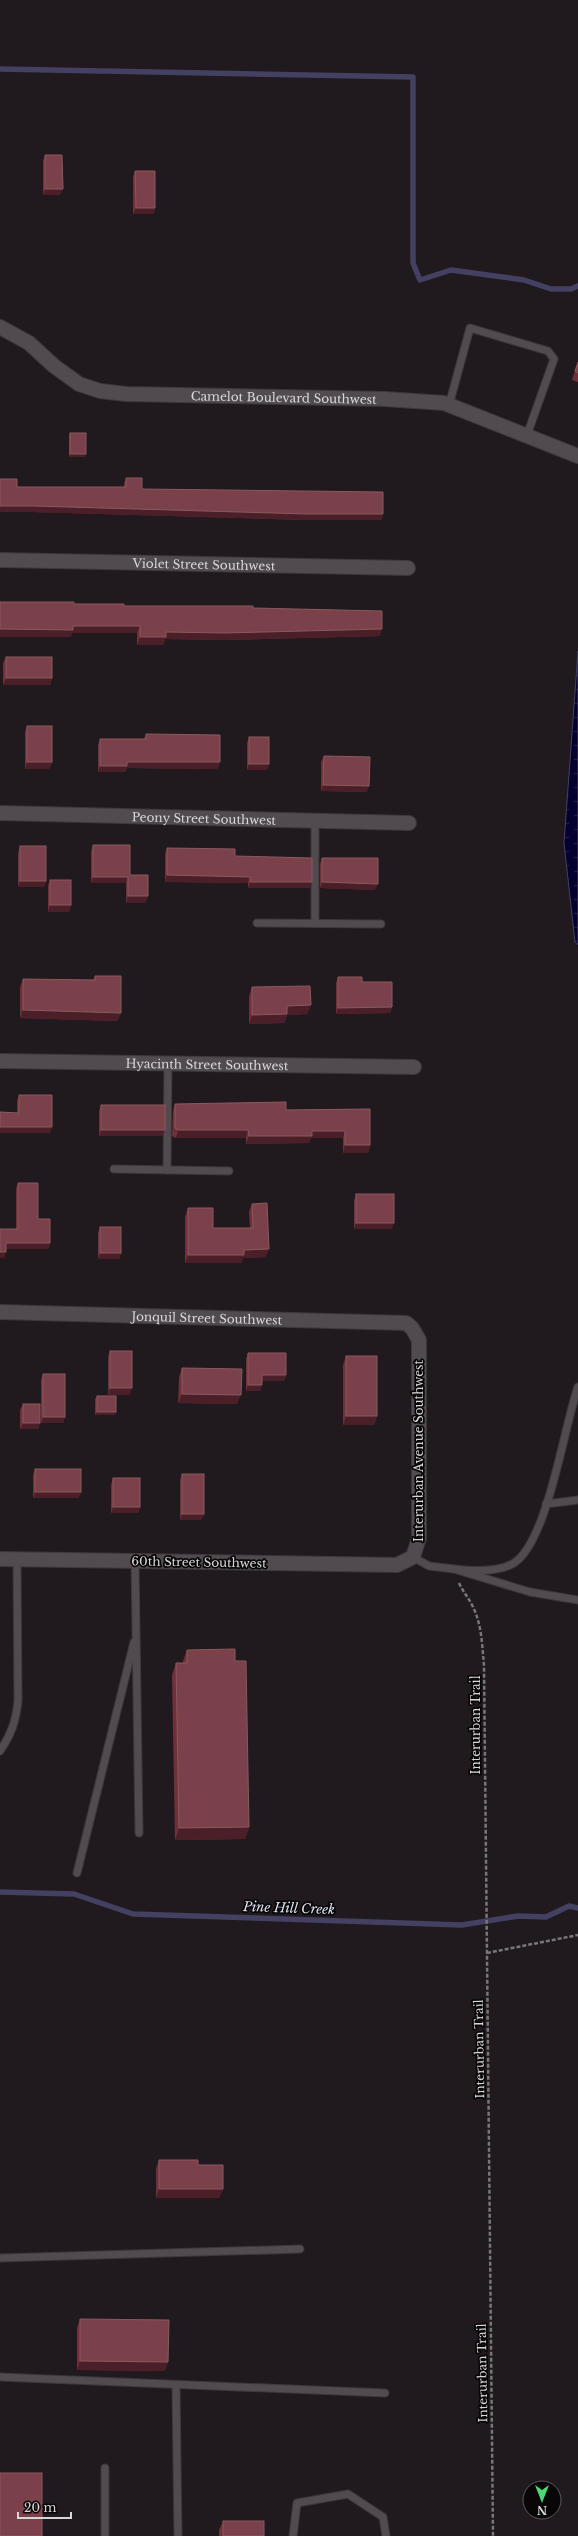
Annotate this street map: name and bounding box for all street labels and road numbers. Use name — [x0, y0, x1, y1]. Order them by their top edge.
street label: Camelot Boulevard Southwest — [191, 388, 377, 406]
street label: Violet Street Southwest — [131, 555, 276, 573]
street label: Peony Street Southwest — [132, 809, 277, 827]
street label: Hyacinth Street Southwest — [125, 1055, 289, 1073]
street label: Jonquil Street Southwest — [129, 1308, 283, 1327]
street label: Interurban Avenue Southwest — [411, 1359, 426, 1542]
street label: 60th Street Southwest — [131, 1553, 267, 1571]
street label: Interurban Trail — [468, 1675, 483, 1775]
street label: Interurban Trail — [471, 1999, 487, 2099]
street label: Interurban Trail — [474, 2323, 490, 2423]

